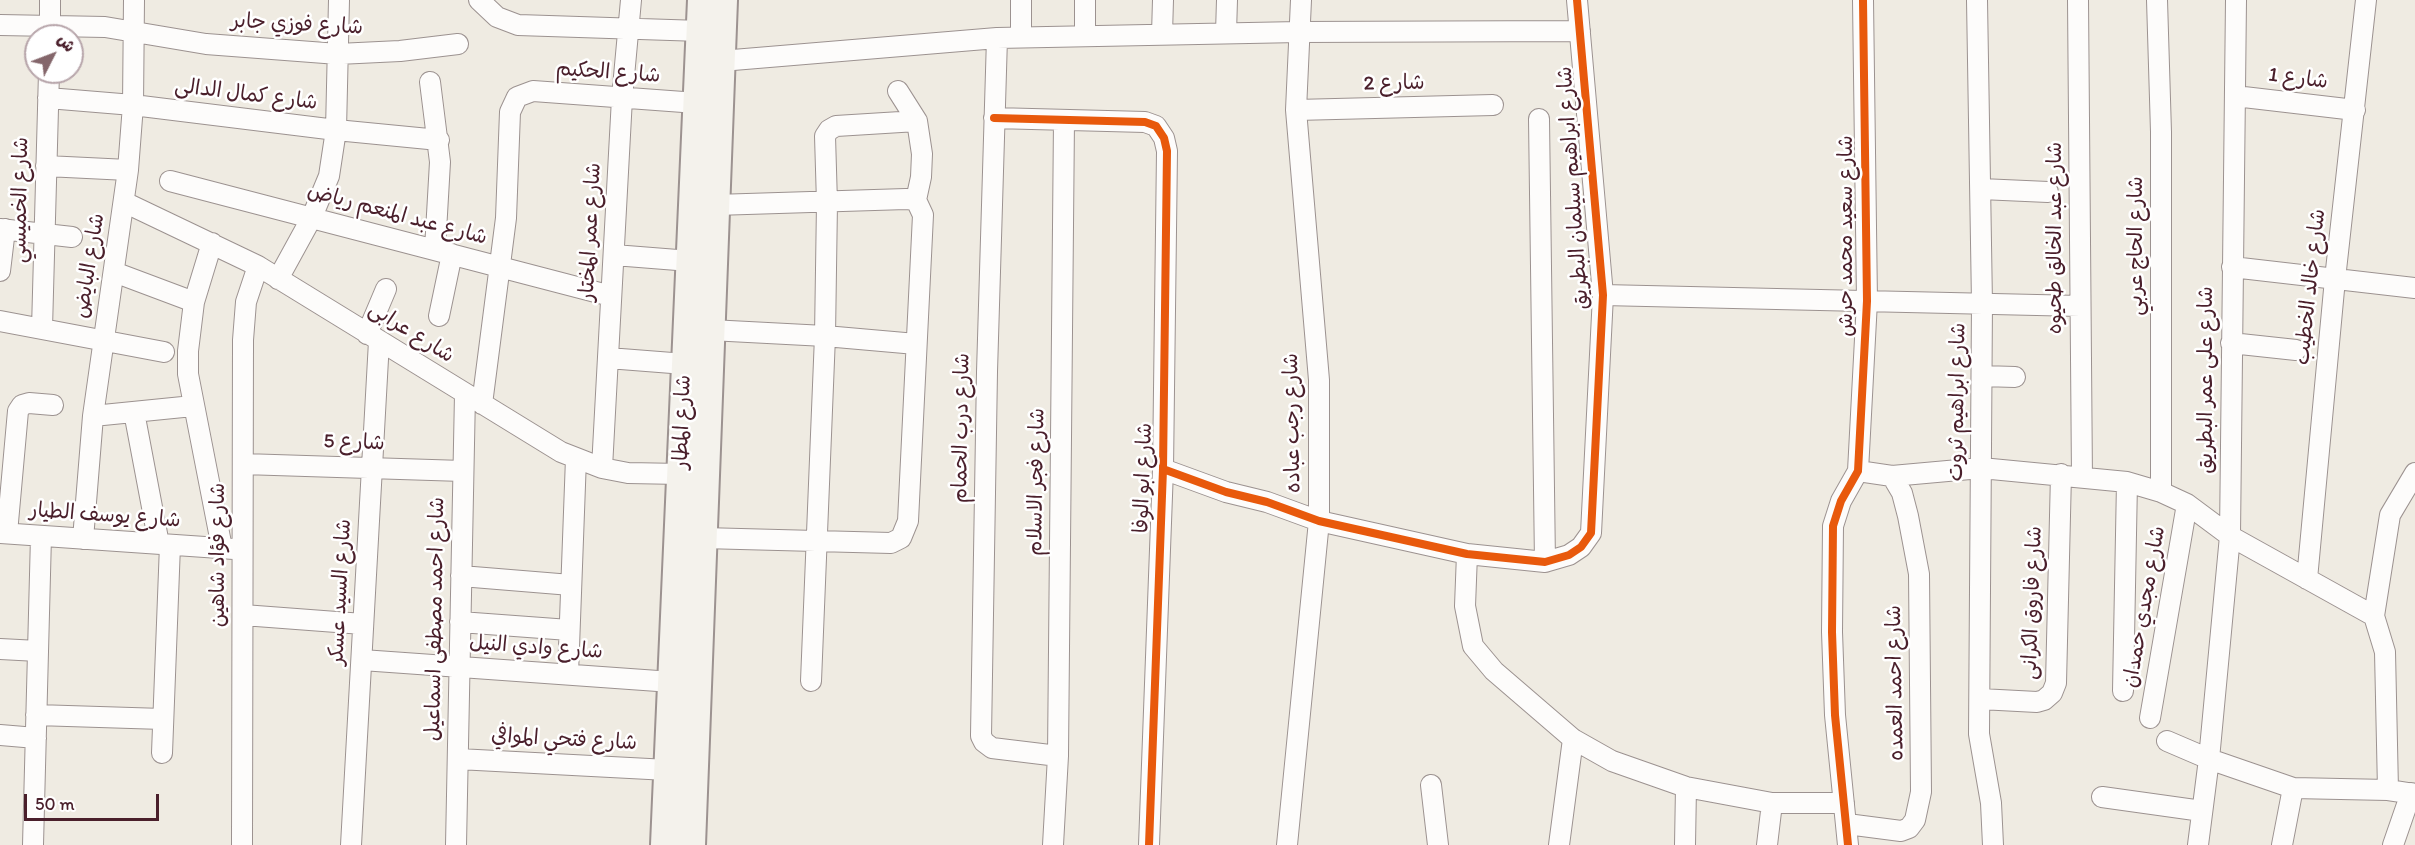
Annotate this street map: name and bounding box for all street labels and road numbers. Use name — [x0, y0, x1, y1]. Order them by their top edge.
street label: شارع فوزي جابر — [230, 9, 364, 41]
street label: شارع الحكيم — [555, 57, 661, 89]
street label: شارع 1 — [2267, 63, 2329, 95]
street label: شارع ابراهيم سيلمان البطريق — [1553, 65, 1595, 311]
street label: شارع 2 — [1363, 71, 1425, 97]
street label: شارع كمال الدالى — [173, 74, 319, 116]
street label: شارع سعيد محمد حرش — [1834, 135, 1860, 337]
street label: شارع الخميسي — [7, 137, 35, 263]
street label: شارع عبد الخالق طحيوه — [2043, 142, 2069, 334]
street label: شارع عمر المختار — [575, 162, 607, 302]
street label: شارع الحاج عربي — [2124, 176, 2150, 316]
street label: شارع عبد المنعم رياض — [304, 179, 490, 251]
street label: شارع خالد الخطيب — [2290, 208, 2332, 366]
street label: شارع البايض — [69, 212, 111, 320]
street label: شارع على عمر البطريق — [2194, 286, 2220, 474]
street label: شارع عرابى — [364, 297, 458, 369]
street label: شارع ابراهيم ثروت — [1944, 322, 1972, 482]
street label: شارع درب الحمام — [948, 353, 976, 503]
street label: شارع رجب عباده — [1279, 353, 1307, 493]
street label: شارع المطار — [669, 374, 697, 470]
street label: شارع فجر الاسلام — [1023, 408, 1051, 556]
street label: شارع ابو الوفا — [1129, 422, 1159, 534]
street label: شارع 5 — [323, 429, 385, 457]
street label: شارع فؤاد شاهين — [206, 483, 232, 627]
street label: شارع احمد مصطفى اسماعيل — [421, 497, 451, 741]
street label: شارع يوسف الطيار — [29, 498, 181, 534]
street label: شارع السيد عسكر — [325, 518, 357, 666]
street label: شارع مجدي حمدان — [2118, 524, 2172, 690]
street label: شارع فاروق الكرانى — [2018, 526, 2048, 680]
street label: شارع احمد العمده — [1882, 605, 1910, 761]
street label: شارع وادي النيل — [468, 631, 604, 665]
street label: شارع فتحي الموافي — [490, 724, 638, 756]

